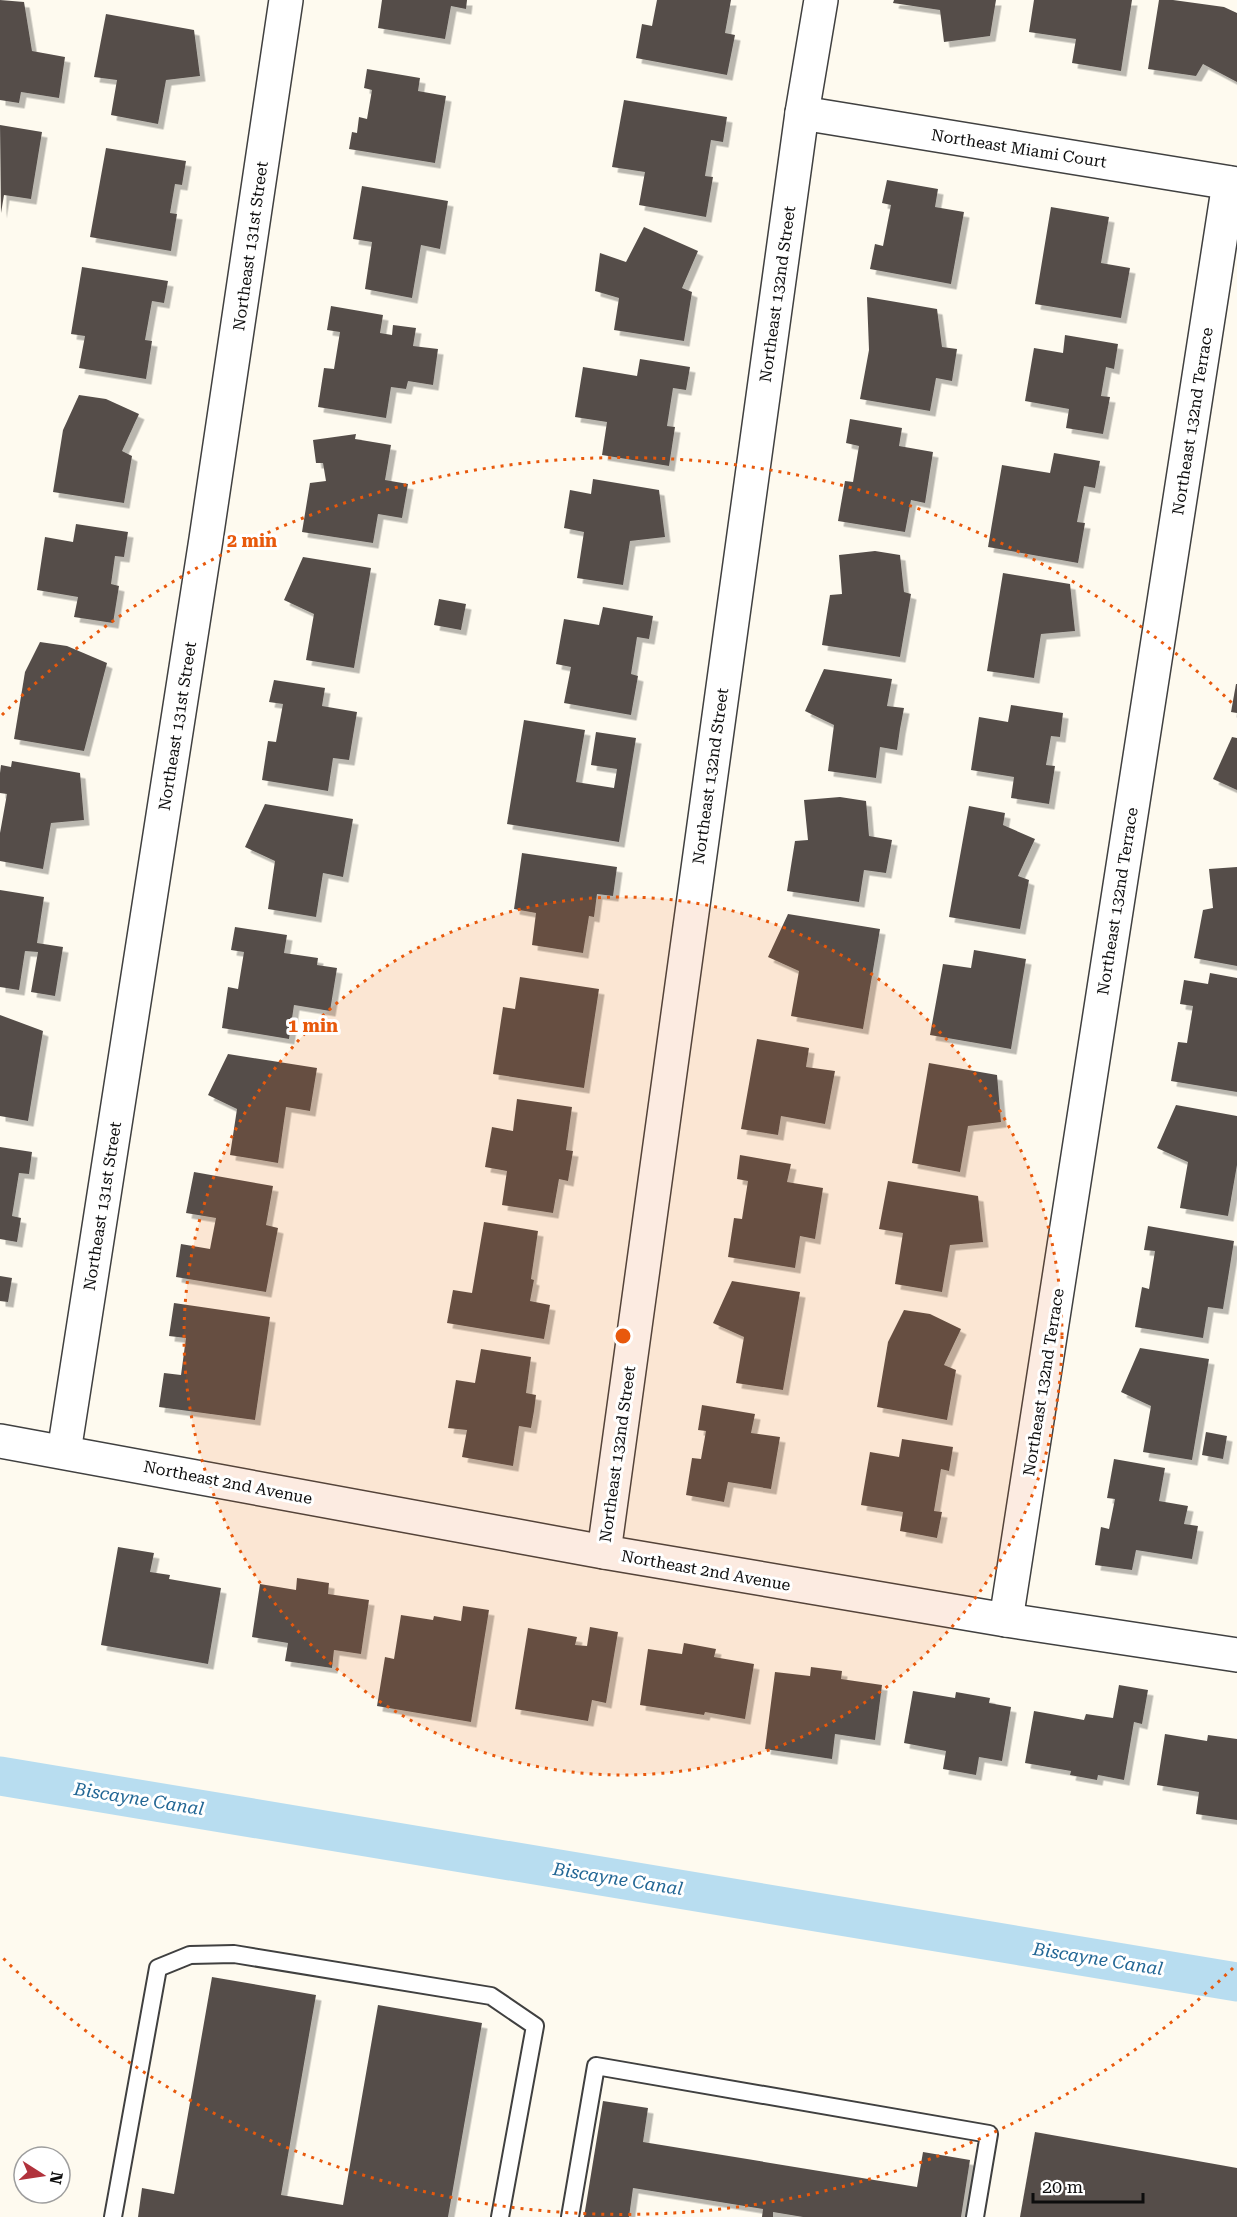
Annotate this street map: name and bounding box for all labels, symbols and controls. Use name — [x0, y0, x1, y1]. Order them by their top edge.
street label: Northeast Miami Court — [930, 125, 1108, 172]
street label: Northeast 131st Street — [229, 160, 272, 332]
street label: Northeast 132nd Street — [756, 205, 799, 384]
street label: Northeast 132nd Terrace — [1168, 326, 1217, 516]
text: 2 min — [227, 530, 277, 551]
street label: Northeast 131st Street — [155, 640, 200, 812]
street label: Northeast 132nd Street — [689, 687, 732, 866]
street label: Northeast 132nd Terrace — [1093, 806, 1142, 996]
text: 1 min — [288, 1015, 338, 1036]
street label: Northeast 131st Street — [80, 1120, 125, 1292]
street label: Northeast 132nd Terrace — [1019, 1287, 1068, 1477]
centre of rings — [613, 1326, 633, 1346]
street label: Northeast 132nd Street — [596, 1365, 639, 1544]
street label: Northeast 2nd Avenue — [142, 1457, 314, 1508]
street label: Northeast 2nd Avenue — [620, 1546, 792, 1595]
water label: Biscayne Canal — [72, 1778, 205, 1819]
water label: Biscayne Canal — [551, 1858, 684, 1899]
water label: Biscayne Canal — [1031, 1938, 1164, 1979]
north arrow — [12, 2145, 72, 2205]
scale bar — [1033, 2166, 1142, 2204]
text: N — [46, 2170, 67, 2186]
text: 20 m — [1042, 2176, 1083, 2197]

